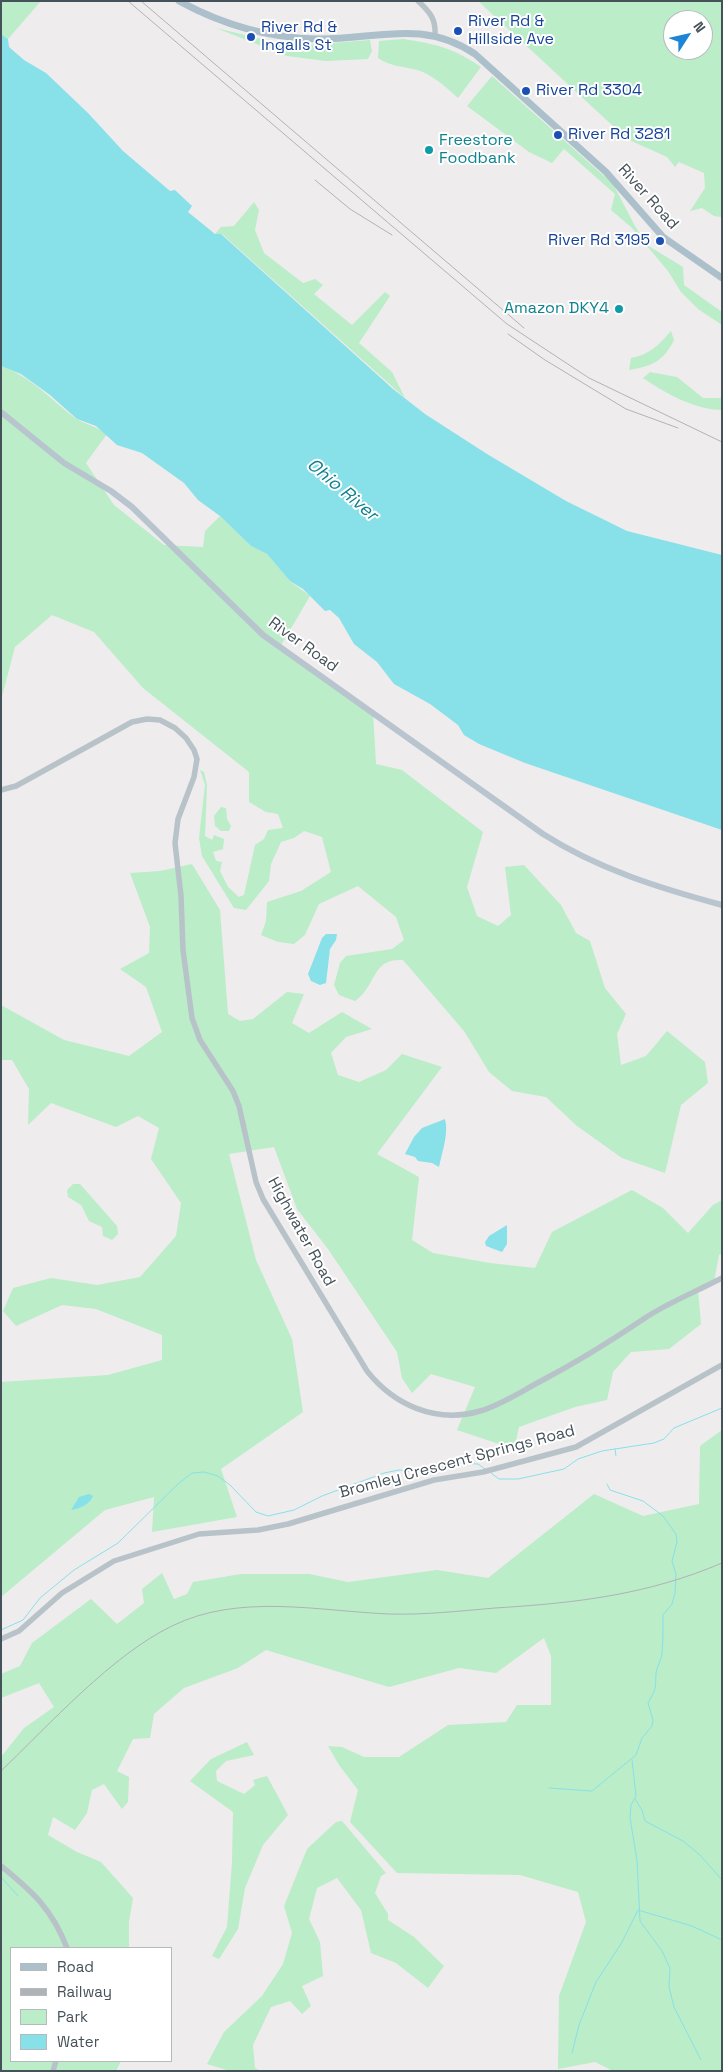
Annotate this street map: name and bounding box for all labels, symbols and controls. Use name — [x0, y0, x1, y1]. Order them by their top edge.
north arrow — [663, 10, 713, 60]
place label: River Rd & Hillside Ave — [468, 12, 554, 50]
place label: River Rd & Ingalls St — [261, 18, 337, 56]
text: N — [689, 18, 710, 36]
marker: River Rd & Hillside Ave — [452, 25, 464, 37]
marker: River Rd & Ingalls St — [245, 31, 257, 43]
place label: River Rd 3304 — [536, 81, 642, 101]
marker: River Rd 3304 — [520, 85, 532, 97]
place label: River Rd 3281 — [568, 125, 670, 145]
marker: River Rd 3281 — [552, 129, 564, 141]
place label: Freestore Foodbank — [439, 131, 516, 169]
marker: Freestore Foodbank — [423, 144, 435, 156]
street label: River Road — [614, 160, 682, 234]
place label: River Rd 3195 — [548, 231, 650, 251]
marker: River Rd 3195 — [654, 235, 666, 247]
place label: Amazon DKY4 — [504, 299, 609, 319]
marker: Amazon DKY4 — [613, 303, 625, 315]
water label: Ohio River — [302, 454, 382, 526]
street label: River Road — [265, 613, 341, 677]
street label: Highwater Road — [263, 1174, 339, 1290]
street label: Bromley Crescent Springs Road — [337, 1421, 577, 1503]
legend — [10, 1947, 172, 2062]
text: Road — [57, 1957, 94, 1976]
text: Railway — [57, 1982, 112, 2001]
text: Park — [57, 2007, 88, 2026]
text: Water — [57, 2032, 99, 2051]

